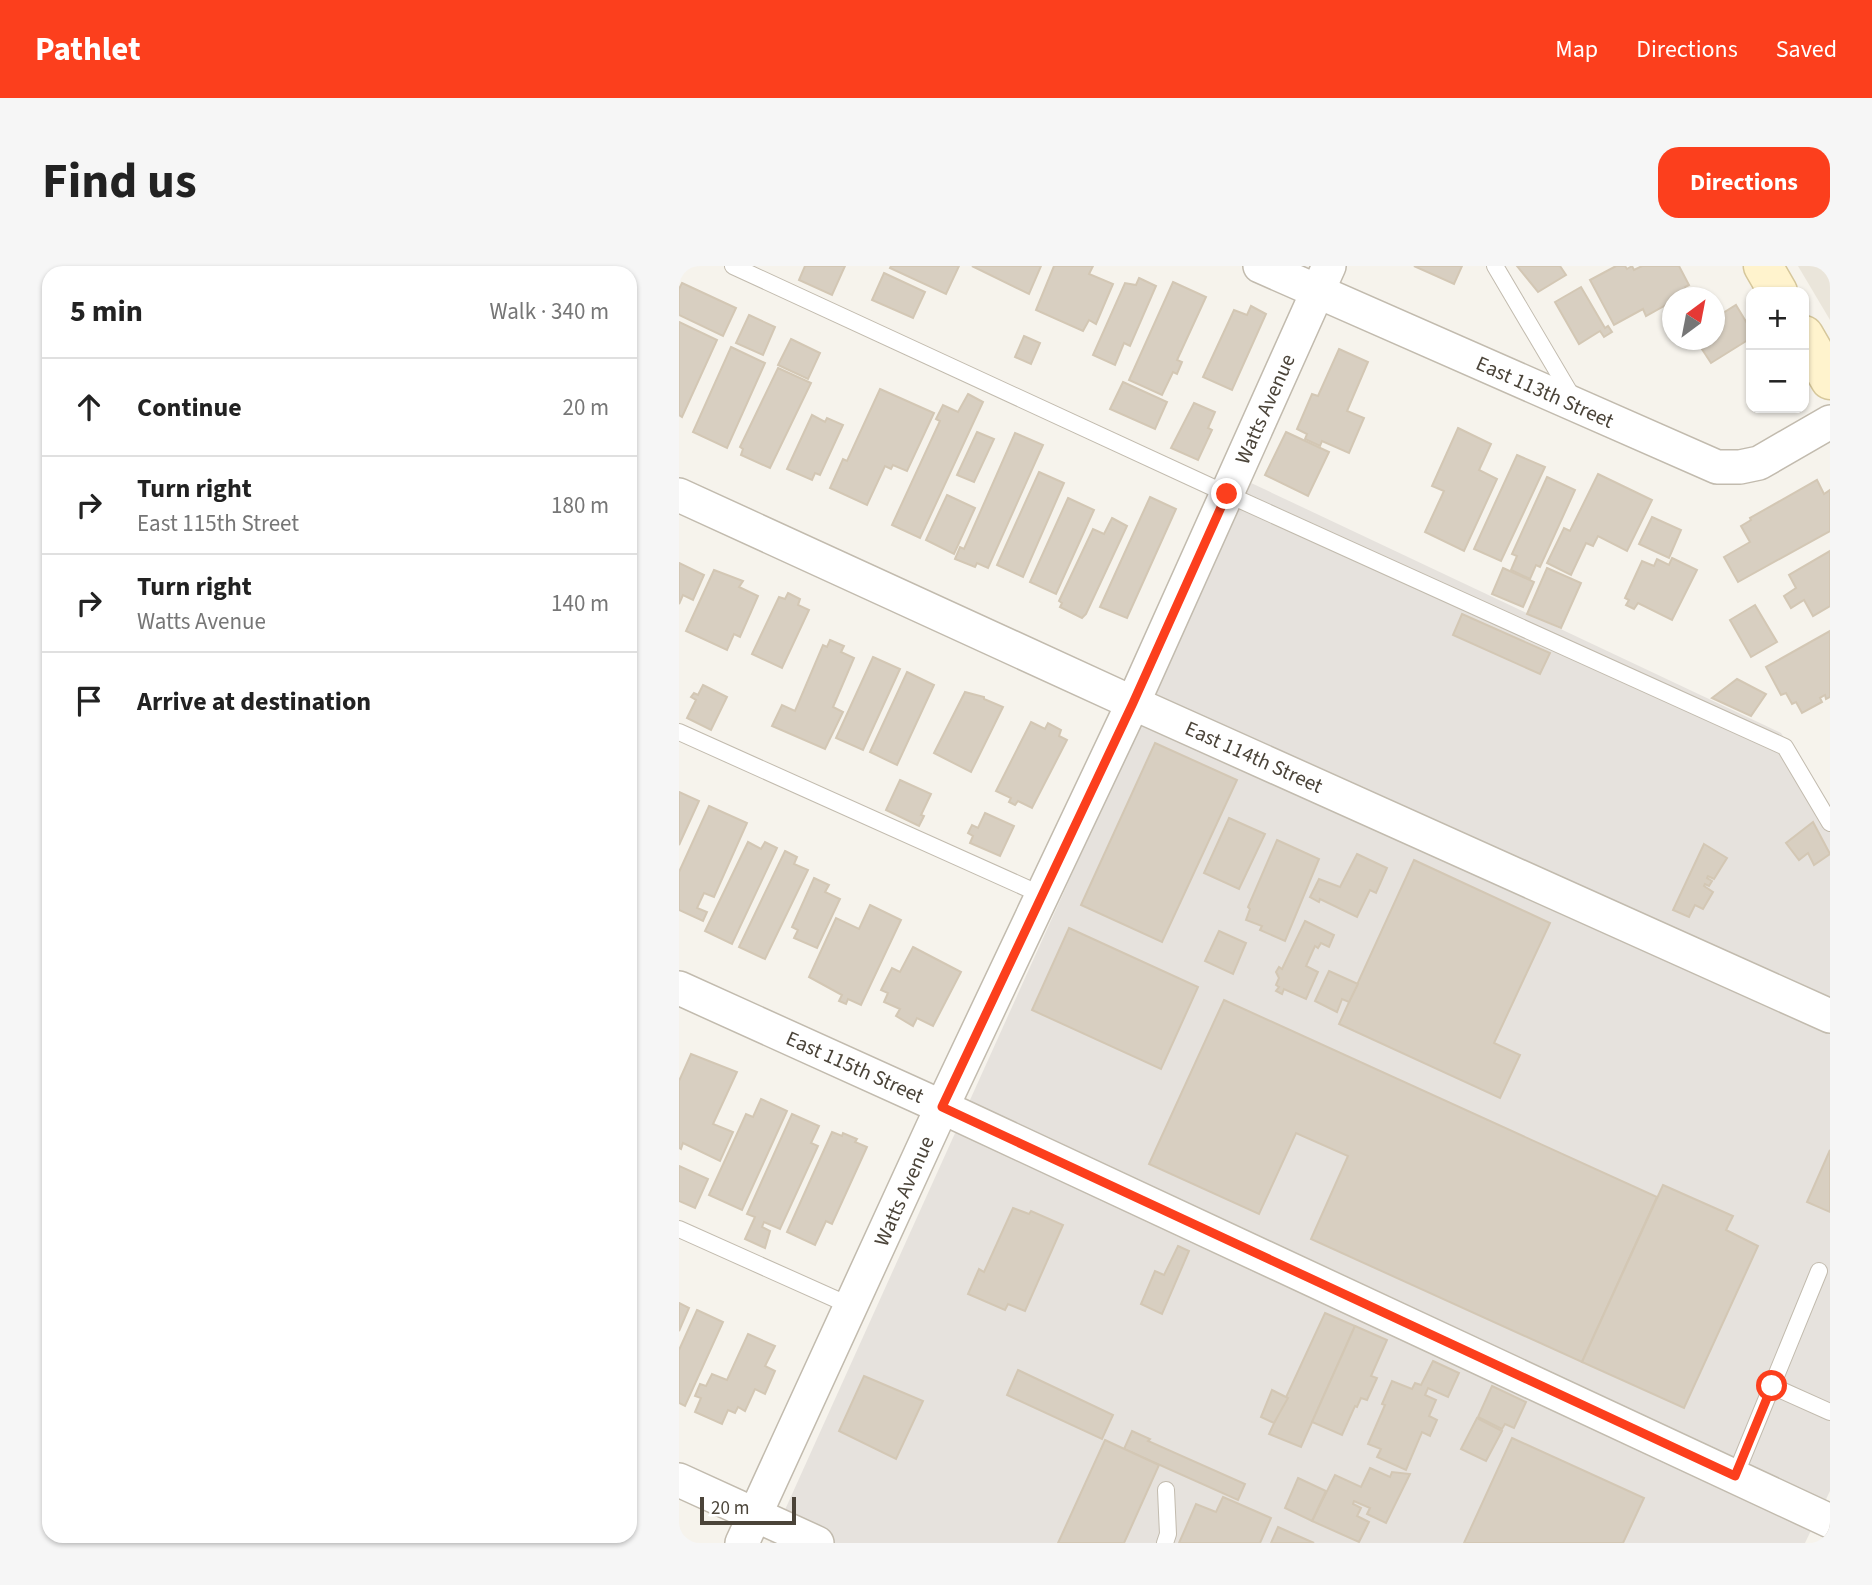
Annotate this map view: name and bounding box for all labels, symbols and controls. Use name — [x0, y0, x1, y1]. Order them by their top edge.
text: Pathlet — [35, 26, 141, 73]
text: Map — [1555, 32, 1598, 67]
text: Directions — [1636, 32, 1738, 67]
text: Saved — [1776, 32, 1837, 67]
text: Find us — [42, 147, 197, 217]
button: Directions — [1658, 147, 1830, 218]
north arrow — [1662, 287, 1725, 350]
map controls — [1746, 287, 1809, 413]
button: + — [1746, 287, 1809, 350]
text: 5 min — [70, 290, 143, 333]
text: Walk · 340 m — [490, 295, 609, 328]
street label: East 113th Street — [1471, 348, 1619, 436]
street label: Watts Avenue — [1227, 349, 1303, 469]
button: − — [1746, 350, 1809, 413]
icon: ahead — [70, 388, 108, 426]
text: Continue — [137, 389, 242, 426]
text: 20 m — [562, 391, 609, 424]
text: Turn right — [137, 470, 252, 507]
route end — [1211, 478, 1242, 509]
icon: right — [70, 486, 108, 524]
text: 180 m — [551, 489, 609, 522]
text: East 115th Street — [137, 507, 299, 540]
text: Turn right — [137, 568, 252, 605]
icon: right — [70, 584, 108, 622]
text: 140 m — [551, 587, 609, 620]
text: Watts Avenue — [137, 605, 266, 638]
icon: arrive — [70, 682, 108, 720]
text: Arrive at destination — [137, 683, 371, 720]
street label: East 114th Street — [1180, 713, 1328, 801]
street label: East 115th Street — [781, 1023, 929, 1111]
street label: Watts Avenue — [866, 1131, 942, 1251]
route start — [1756, 1370, 1787, 1401]
scale bar — [700, 1494, 796, 1526]
text: 20 m — [711, 1495, 749, 1522]

